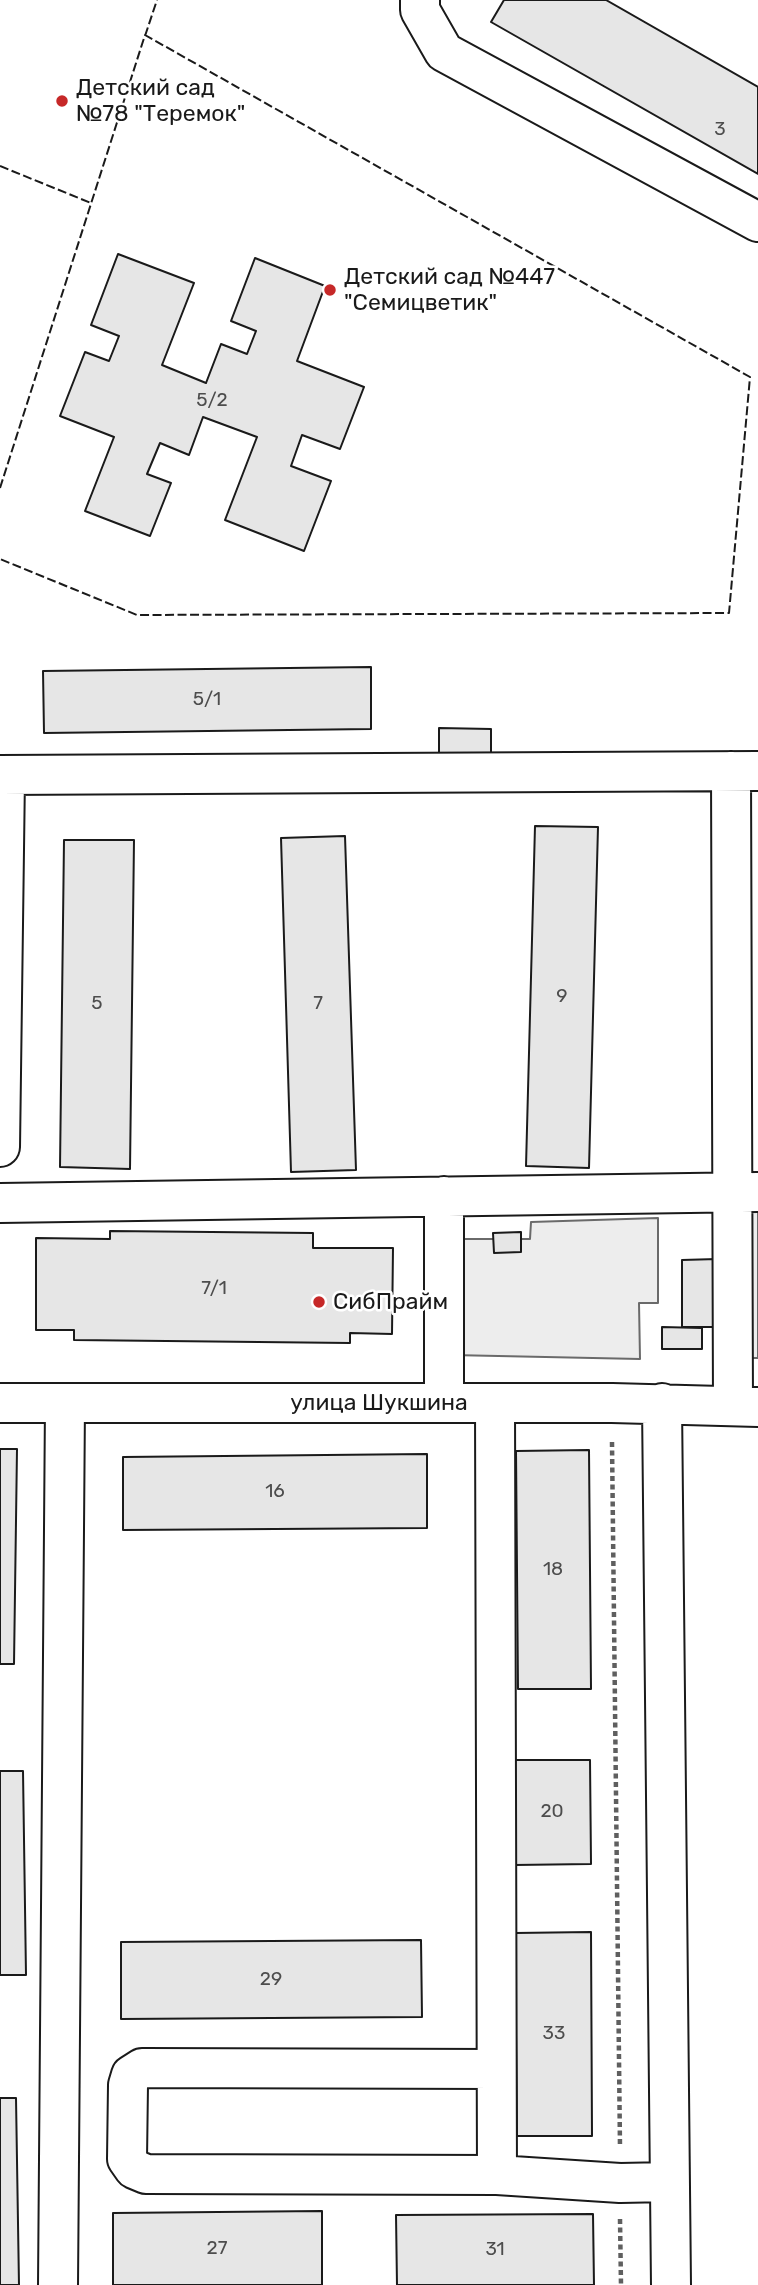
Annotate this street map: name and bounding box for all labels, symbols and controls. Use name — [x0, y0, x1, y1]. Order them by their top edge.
place label: Детский сад №78 "Теремок" — [76, 74, 245, 128]
marker: Детский сад №78 "Теремок" — [54, 93, 70, 109]
house number: 3 — [714, 119, 726, 141]
place label: Детский сад №447 "Семицветик" — [344, 263, 555, 317]
marker: Детский сад №447 "Семицветик" — [322, 282, 338, 298]
house number: 5/2 — [196, 390, 228, 412]
house number: 5/1 — [193, 689, 221, 711]
house number: 9 — [556, 986, 568, 1008]
house number: 5 — [91, 993, 103, 1015]
house number: 7 — [313, 993, 323, 1015]
house number: 7/1 — [201, 1278, 227, 1300]
place label: СибПрайм — [333, 1288, 448, 1316]
marker: СибПрайм — [311, 1294, 327, 1310]
street label: улица Шукшина — [290, 1389, 468, 1417]
house number: 16 — [265, 1481, 285, 1503]
house number: 18 — [543, 1559, 563, 1581]
house number: 20 — [540, 1801, 564, 1823]
house number: 29 — [260, 1969, 282, 1991]
house number: 33 — [543, 2023, 565, 2045]
house number: 27 — [207, 2238, 227, 2260]
house number: 31 — [485, 2239, 505, 2261]

